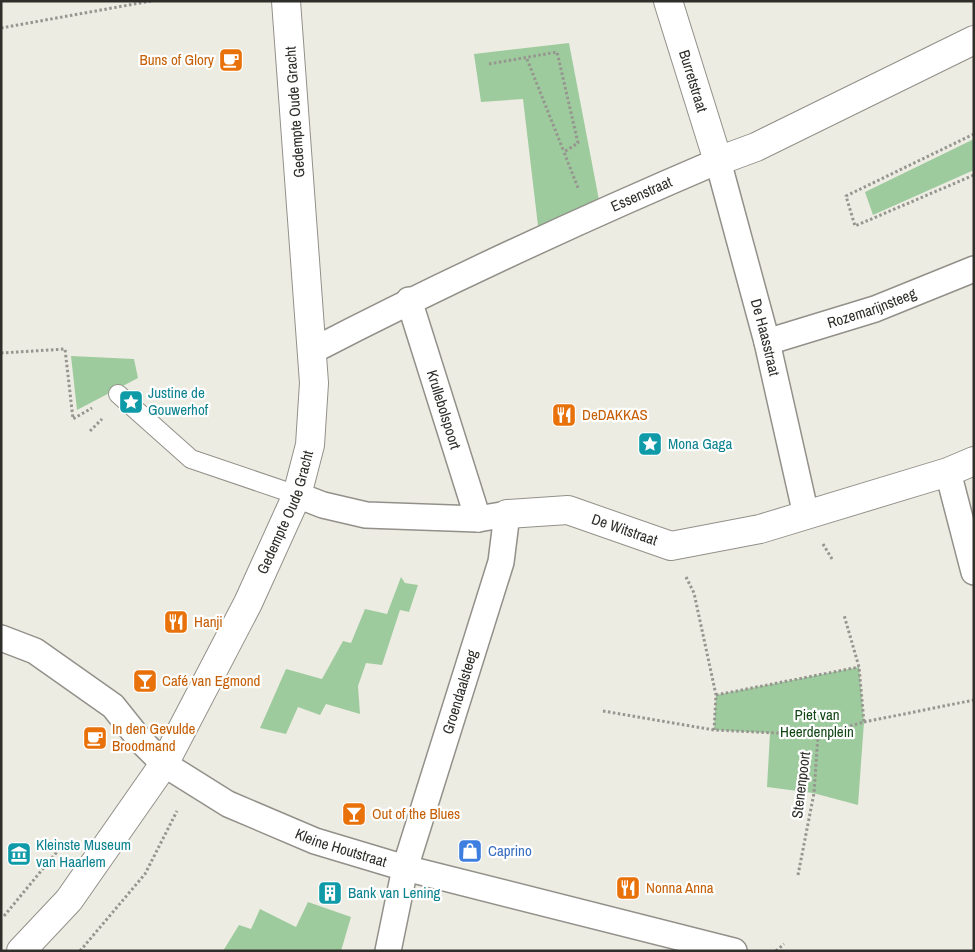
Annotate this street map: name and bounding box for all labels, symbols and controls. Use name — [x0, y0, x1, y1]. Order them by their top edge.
street label: Gedempte Oude Gracht — [279, 45, 310, 178]
cafe icon: Buns of Glory — [218, 47, 244, 73]
street label: Burretstraat — [674, 47, 713, 115]
place label: Buns of Glory — [139, 49, 215, 70]
street label: Essenstraat — [607, 171, 676, 216]
street label: Rozemarijnsteeg — [824, 282, 919, 333]
street label: De Haasstraat — [746, 296, 785, 378]
street label: Krullebolspoort — [422, 367, 467, 452]
place label: Justine de Gouwerhof — [148, 382, 209, 420]
place icon: Justine de Gouwerhof — [118, 389, 144, 415]
restaurant icon: DeDAKKAS — [551, 402, 577, 428]
place label: DeDAKKAS — [582, 404, 648, 425]
place icon: Mona Gaga — [637, 431, 663, 457]
place label: Mona Gaga — [668, 433, 732, 454]
street label: Gedempte Oude Gracht — [252, 448, 318, 577]
street label: De Witstraat — [589, 508, 661, 551]
restaurant icon: Hanji — [163, 609, 189, 635]
place label: Hanji — [194, 611, 223, 632]
street label: Groendaalsteeg — [437, 647, 482, 737]
bar icon: Café van Egmond — [132, 668, 158, 694]
place label: Café van Egmond — [162, 670, 260, 691]
park label: Piet van Heerdenplein — [780, 704, 854, 742]
place label: In den Gevulde Broodmand — [112, 718, 196, 756]
cafe icon: In den Gevulde Broodmand — [82, 725, 108, 751]
street label: Stenenpoort — [786, 750, 815, 819]
bar icon: Out of the Blues — [341, 801, 367, 827]
place label: Out of the Blues — [372, 803, 460, 824]
street label: Kleine Houtstraat — [292, 823, 390, 872]
place label: Kleinste Museum van Haarlem — [36, 834, 131, 872]
shop icon: Caprino — [457, 838, 483, 864]
place label: Caprino — [488, 840, 532, 861]
museum icon: Kleinste Museum van Haarlem — [6, 841, 32, 867]
restaurant icon: Nonna Anna — [615, 875, 641, 901]
place label: Nonna Anna — [646, 877, 714, 898]
building icon: Bank van Lening — [317, 880, 343, 906]
place label: Bank van Lening — [348, 882, 440, 903]

